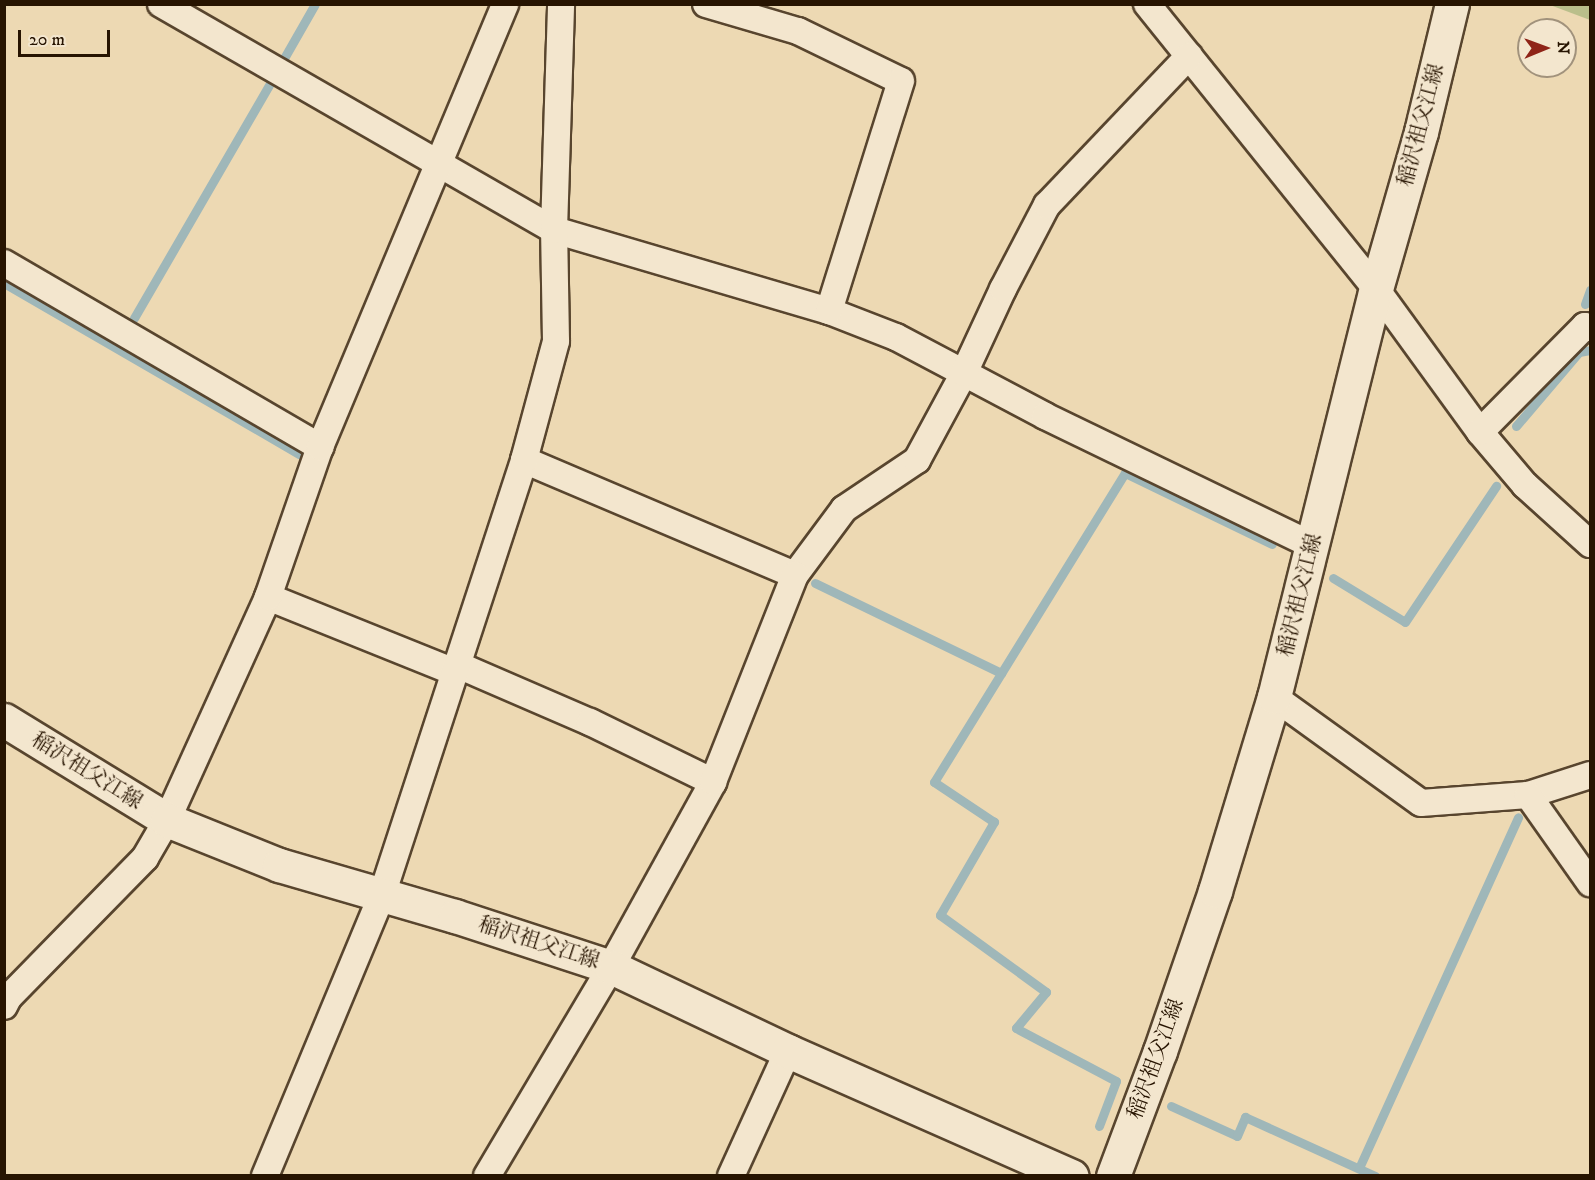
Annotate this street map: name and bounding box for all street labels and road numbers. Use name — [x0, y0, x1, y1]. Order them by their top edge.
street label: 稲沢祖父江線 — [1393, 61, 1449, 189]
street label: 稲沢祖父江線 — [1273, 531, 1327, 659]
street label: 稲沢祖父江線 — [27, 727, 147, 815]
street label: 稲沢祖父江線 — [475, 912, 603, 974]
street label: 稲沢祖父江線 — [1123, 995, 1189, 1123]

